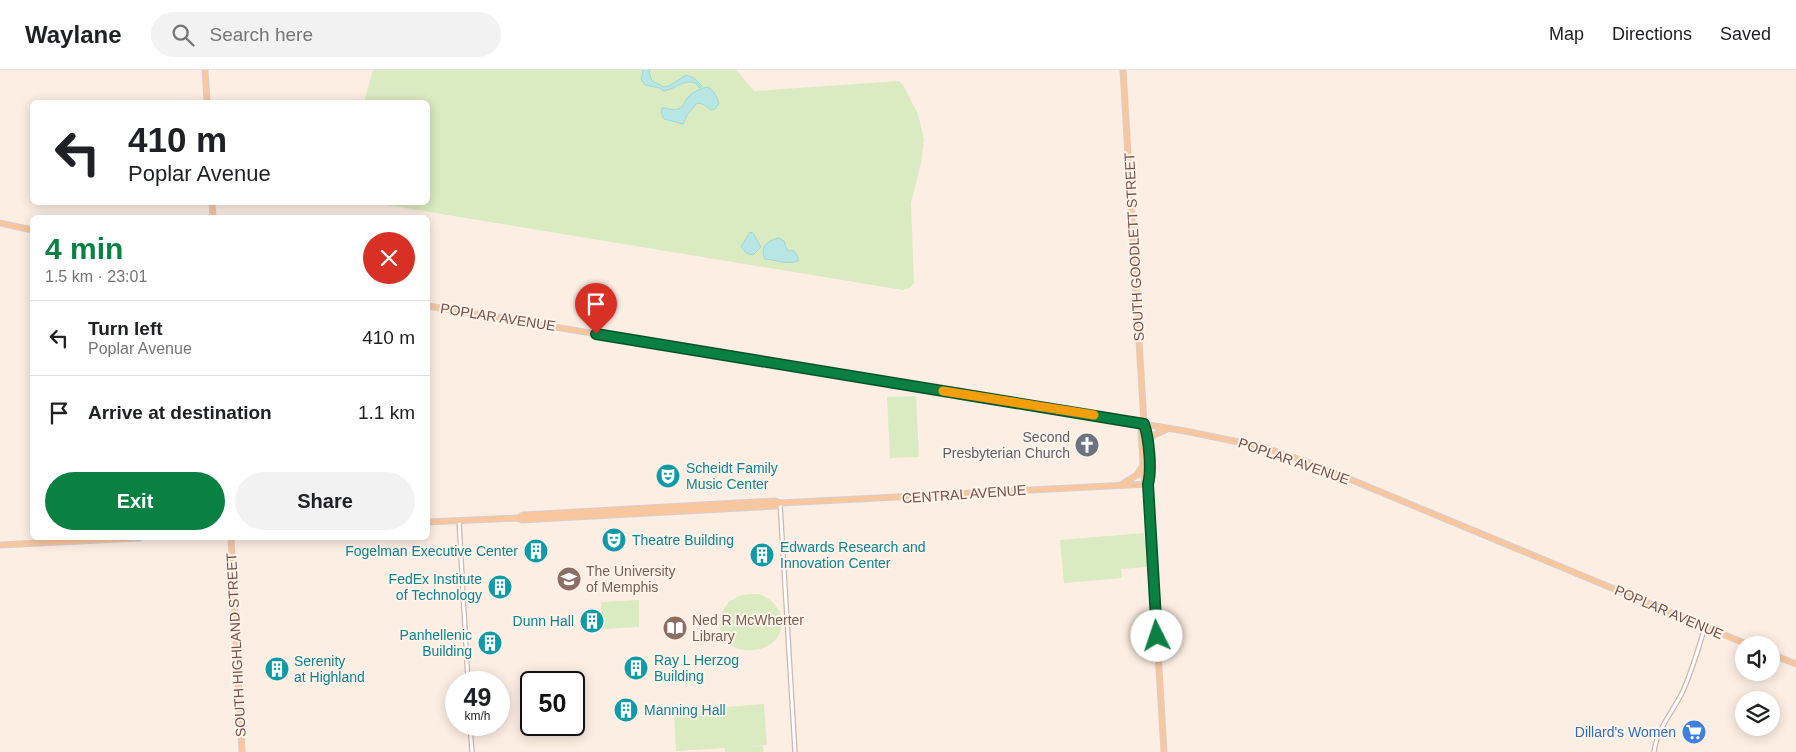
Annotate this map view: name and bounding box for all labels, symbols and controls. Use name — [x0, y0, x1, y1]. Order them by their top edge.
search box — [151, 12, 501, 57]
text: Waylane — [25, 21, 121, 48]
icon: search — [169, 21, 197, 49]
text: Search here — [209, 24, 313, 45]
text: Map — [1549, 24, 1584, 44]
text: Directions — [1612, 24, 1692, 44]
text: Saved — [1720, 24, 1771, 44]
icon: left — [45, 120, 110, 185]
text: 410 m — [128, 120, 227, 159]
street label: SOUTH GOODLETT STREET — [1121, 152, 1147, 342]
text: Poplar Avenue — [128, 161, 271, 186]
text: 4 min — [45, 232, 123, 265]
button: close — [363, 232, 415, 284]
text: 1.5 km · 23:01 — [45, 268, 147, 285]
pin — [575, 283, 617, 334]
icon: arrive — [582, 290, 610, 318]
street label: POPLAR AVENUE — [439, 300, 557, 334]
text: Turn left — [88, 318, 163, 339]
icon: left — [45, 324, 73, 352]
text: 410 m — [362, 327, 415, 348]
text: Poplar Avenue — [88, 340, 192, 357]
icon: arrive — [45, 399, 73, 427]
text: Arrive at destination — [88, 402, 272, 423]
text: 1.1 km — [358, 402, 415, 423]
place label: Second Presbyterian Church — [942, 429, 1070, 461]
church icon: Second Presbyterian Church — [1074, 432, 1100, 458]
street label: POPLAR AVENUE — [1236, 434, 1352, 488]
place label: Scheidt Family Music Center — [686, 460, 778, 492]
theatre icon: Scheidt Family Music Center — [655, 463, 681, 489]
button: Exit — [45, 472, 225, 530]
button: Share — [235, 472, 415, 530]
street label: CENTRAL AVENUE — [901, 482, 1027, 506]
theatre icon: Theatre Building — [601, 527, 627, 553]
place label: Theatre Building — [632, 532, 734, 548]
building icon: Fogelman Executive Center — [523, 538, 549, 564]
place label: Edwards Research and Innovation Center — [780, 539, 926, 571]
building icon: Edwards Research and Innovation Center — [749, 542, 775, 568]
place label: Fogelman Executive Center — [345, 543, 518, 559]
street label: SOUTH HIGHLAND STREET — [223, 552, 249, 737]
place label: The University of Memphis — [586, 563, 675, 595]
school or university icon: The University of Memphis — [556, 566, 582, 592]
place label: FedEx Institute of Technology — [389, 571, 482, 603]
building icon: FedEx Institute of Technology — [487, 574, 513, 600]
street label: POPLAR AVENUE — [1612, 582, 1726, 642]
building icon: Dunn Hall — [579, 608, 605, 634]
position arrow — [1130, 609, 1182, 661]
place label: Ned R McWherter Library — [692, 612, 804, 644]
place label: Dunn Hall — [513, 613, 574, 629]
library icon: Ned R McWherter Library — [662, 615, 688, 641]
place label: Panhellenic Building — [400, 627, 472, 659]
building icon: Panhellenic Building — [477, 630, 503, 656]
map controls — [1735, 636, 1780, 736]
button: sound — [1735, 636, 1780, 681]
place label: Ray L Herzog Building — [654, 652, 739, 684]
place label: Serenity at Highland — [294, 653, 365, 685]
building icon: Ray L Herzog Building — [623, 655, 649, 681]
building icon: Serenity at Highland — [264, 656, 290, 682]
speed limit sign: 50 — [520, 671, 585, 736]
text: 49 — [464, 683, 491, 711]
button: layers — [1735, 691, 1780, 736]
building icon: Manning Hall — [613, 697, 639, 723]
place label: Manning Hall — [644, 702, 726, 718]
text: km/h — [464, 709, 491, 723]
supermarket icon: Dillard's Women — [1681, 719, 1707, 745]
place label: Dillard's Women — [1575, 724, 1676, 740]

